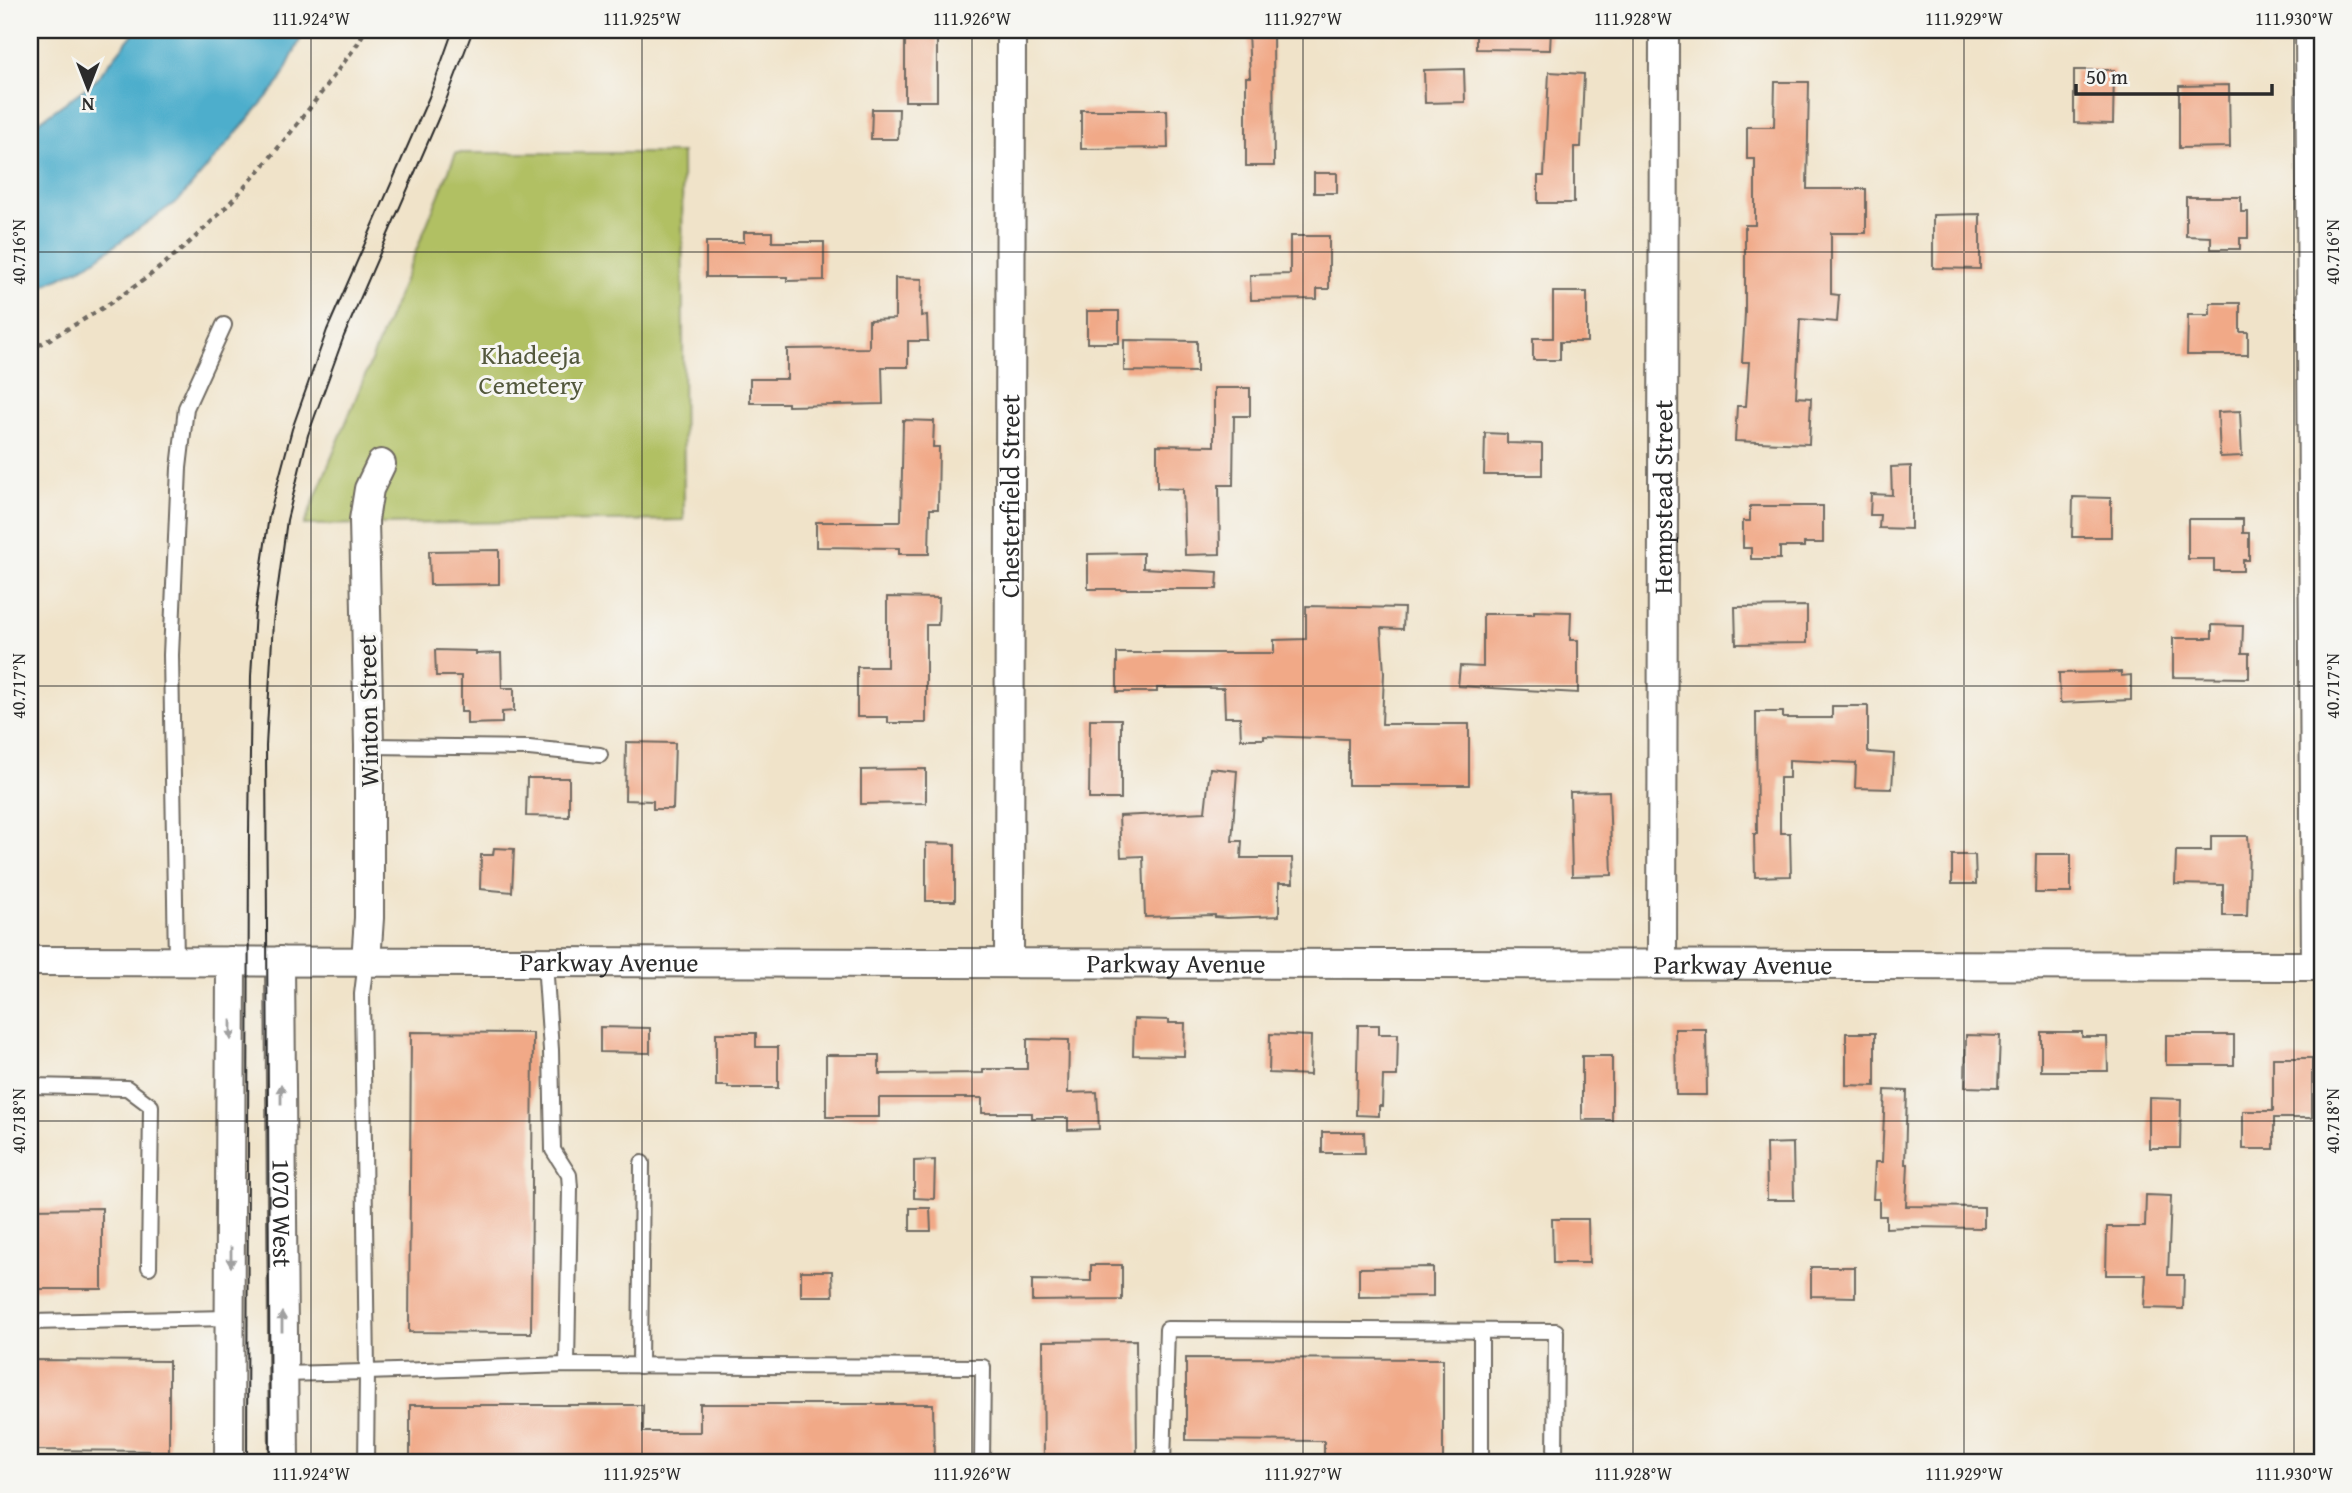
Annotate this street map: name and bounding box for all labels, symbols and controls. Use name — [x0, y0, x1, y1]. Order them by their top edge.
text: 111.924°W — [272, 5, 351, 32]
text: 111.925°W — [603, 5, 682, 32]
text: 111.926°W — [933, 5, 1012, 32]
text: 111.927°W — [1264, 5, 1343, 32]
text: 111.928°W — [1594, 5, 1673, 32]
text: 111.929°W — [1925, 5, 2004, 32]
text: 111.930°W — [2255, 5, 2334, 32]
north arrow — [52, 52, 122, 122]
scale bar — [2076, 52, 2272, 96]
text: 50 m — [2086, 61, 2128, 92]
text: N — [81, 91, 94, 119]
text: 40.716°N — [5, 219, 32, 285]
text: 40.716°N — [2319, 219, 2346, 285]
park label: Khadeeja Cemetery — [479, 335, 583, 404]
street label: Chesterfield Street — [990, 394, 1029, 598]
street label: Hempstead Street — [1643, 400, 1682, 594]
street label: Winton Street — [347, 634, 388, 788]
text: 40.717°N — [5, 653, 32, 719]
text: 40.717°N — [2319, 653, 2346, 719]
street label: Parkway Avenue — [519, 942, 699, 981]
street label: Parkway Avenue — [1086, 943, 1266, 983]
street label: Parkway Avenue — [1653, 945, 1833, 984]
one-way arrow — [225, 1019, 237, 1041]
one-way arrow — [275, 1083, 287, 1105]
text: 40.718°N — [5, 1088, 32, 1154]
text: 40.718°N — [2319, 1088, 2346, 1154]
street label: 1070 West — [263, 1158, 302, 1267]
one-way arrow — [225, 1246, 237, 1268]
one-way arrow — [276, 1310, 288, 1332]
text: 111.924°W — [272, 1460, 351, 1487]
text: 111.925°W — [603, 1460, 682, 1487]
text: 111.926°W — [933, 1460, 1012, 1487]
text: 111.927°W — [1264, 1460, 1343, 1487]
text: 111.928°W — [1594, 1460, 1673, 1487]
text: 111.929°W — [1925, 1460, 2004, 1487]
text: 111.930°W — [2255, 1460, 2334, 1487]

